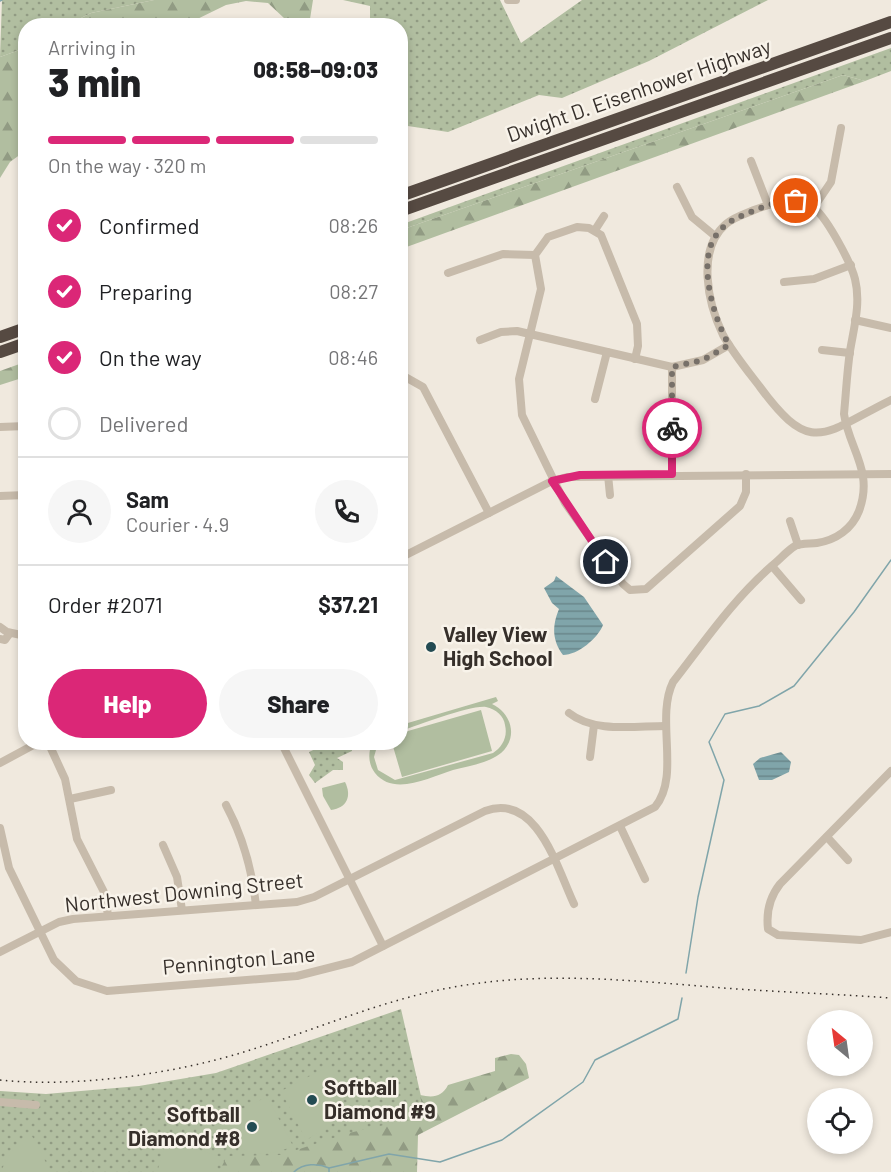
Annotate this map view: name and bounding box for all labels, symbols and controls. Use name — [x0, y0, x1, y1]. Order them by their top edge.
street label: Dwight D. Eisenhower Highway — [503, 32, 774, 147]
text: Arriving in — [48, 35, 136, 59]
text: 08:58–09:03 — [253, 56, 378, 82]
text: 3 min — [48, 58, 141, 105]
text: On the way · 320 m — [48, 153, 206, 177]
pin — [770, 175, 821, 226]
icon: bag — [779, 184, 812, 217]
icon: check — [48, 209, 81, 242]
text: Confirmed — [99, 212, 199, 238]
text: 08:26 — [328, 213, 378, 237]
icon: check — [48, 275, 81, 308]
text: Preparing — [99, 278, 192, 304]
text: 08:27 — [329, 279, 378, 303]
icon: check — [48, 341, 81, 374]
text: On the way — [99, 344, 202, 370]
text: 08:46 — [328, 345, 378, 369]
courier — [642, 398, 702, 458]
text: Delivered — [99, 410, 188, 436]
icon: bike — [656, 412, 689, 445]
button: person — [48, 480, 111, 543]
button: phone — [315, 480, 378, 543]
text: Sam — [126, 486, 169, 512]
text: Courier · 4.9 — [126, 512, 229, 536]
pin — [580, 536, 631, 587]
icon: home — [589, 545, 622, 578]
text: Order #2071 — [48, 591, 163, 617]
text: $37.21 — [318, 591, 378, 617]
place label: Valley View High School — [443, 621, 553, 670]
marker: Valley View High School — [424, 640, 438, 654]
button: Help — [48, 669, 207, 738]
button: Share — [219, 669, 378, 738]
street label: Northwest Downing Street — [63, 867, 304, 916]
street label: Pennington Lane — [162, 940, 316, 979]
north arrow — [807, 1010, 873, 1076]
map controls — [807, 1010, 873, 1154]
place label: Softball Diamond #9 — [324, 1074, 436, 1123]
button: locate — [807, 1088, 873, 1154]
marker: Softball Diamond #9 — [305, 1093, 319, 1107]
place label: Softball Diamond #8 — [128, 1101, 240, 1150]
marker: Softball Diamond #8 — [245, 1120, 259, 1134]

